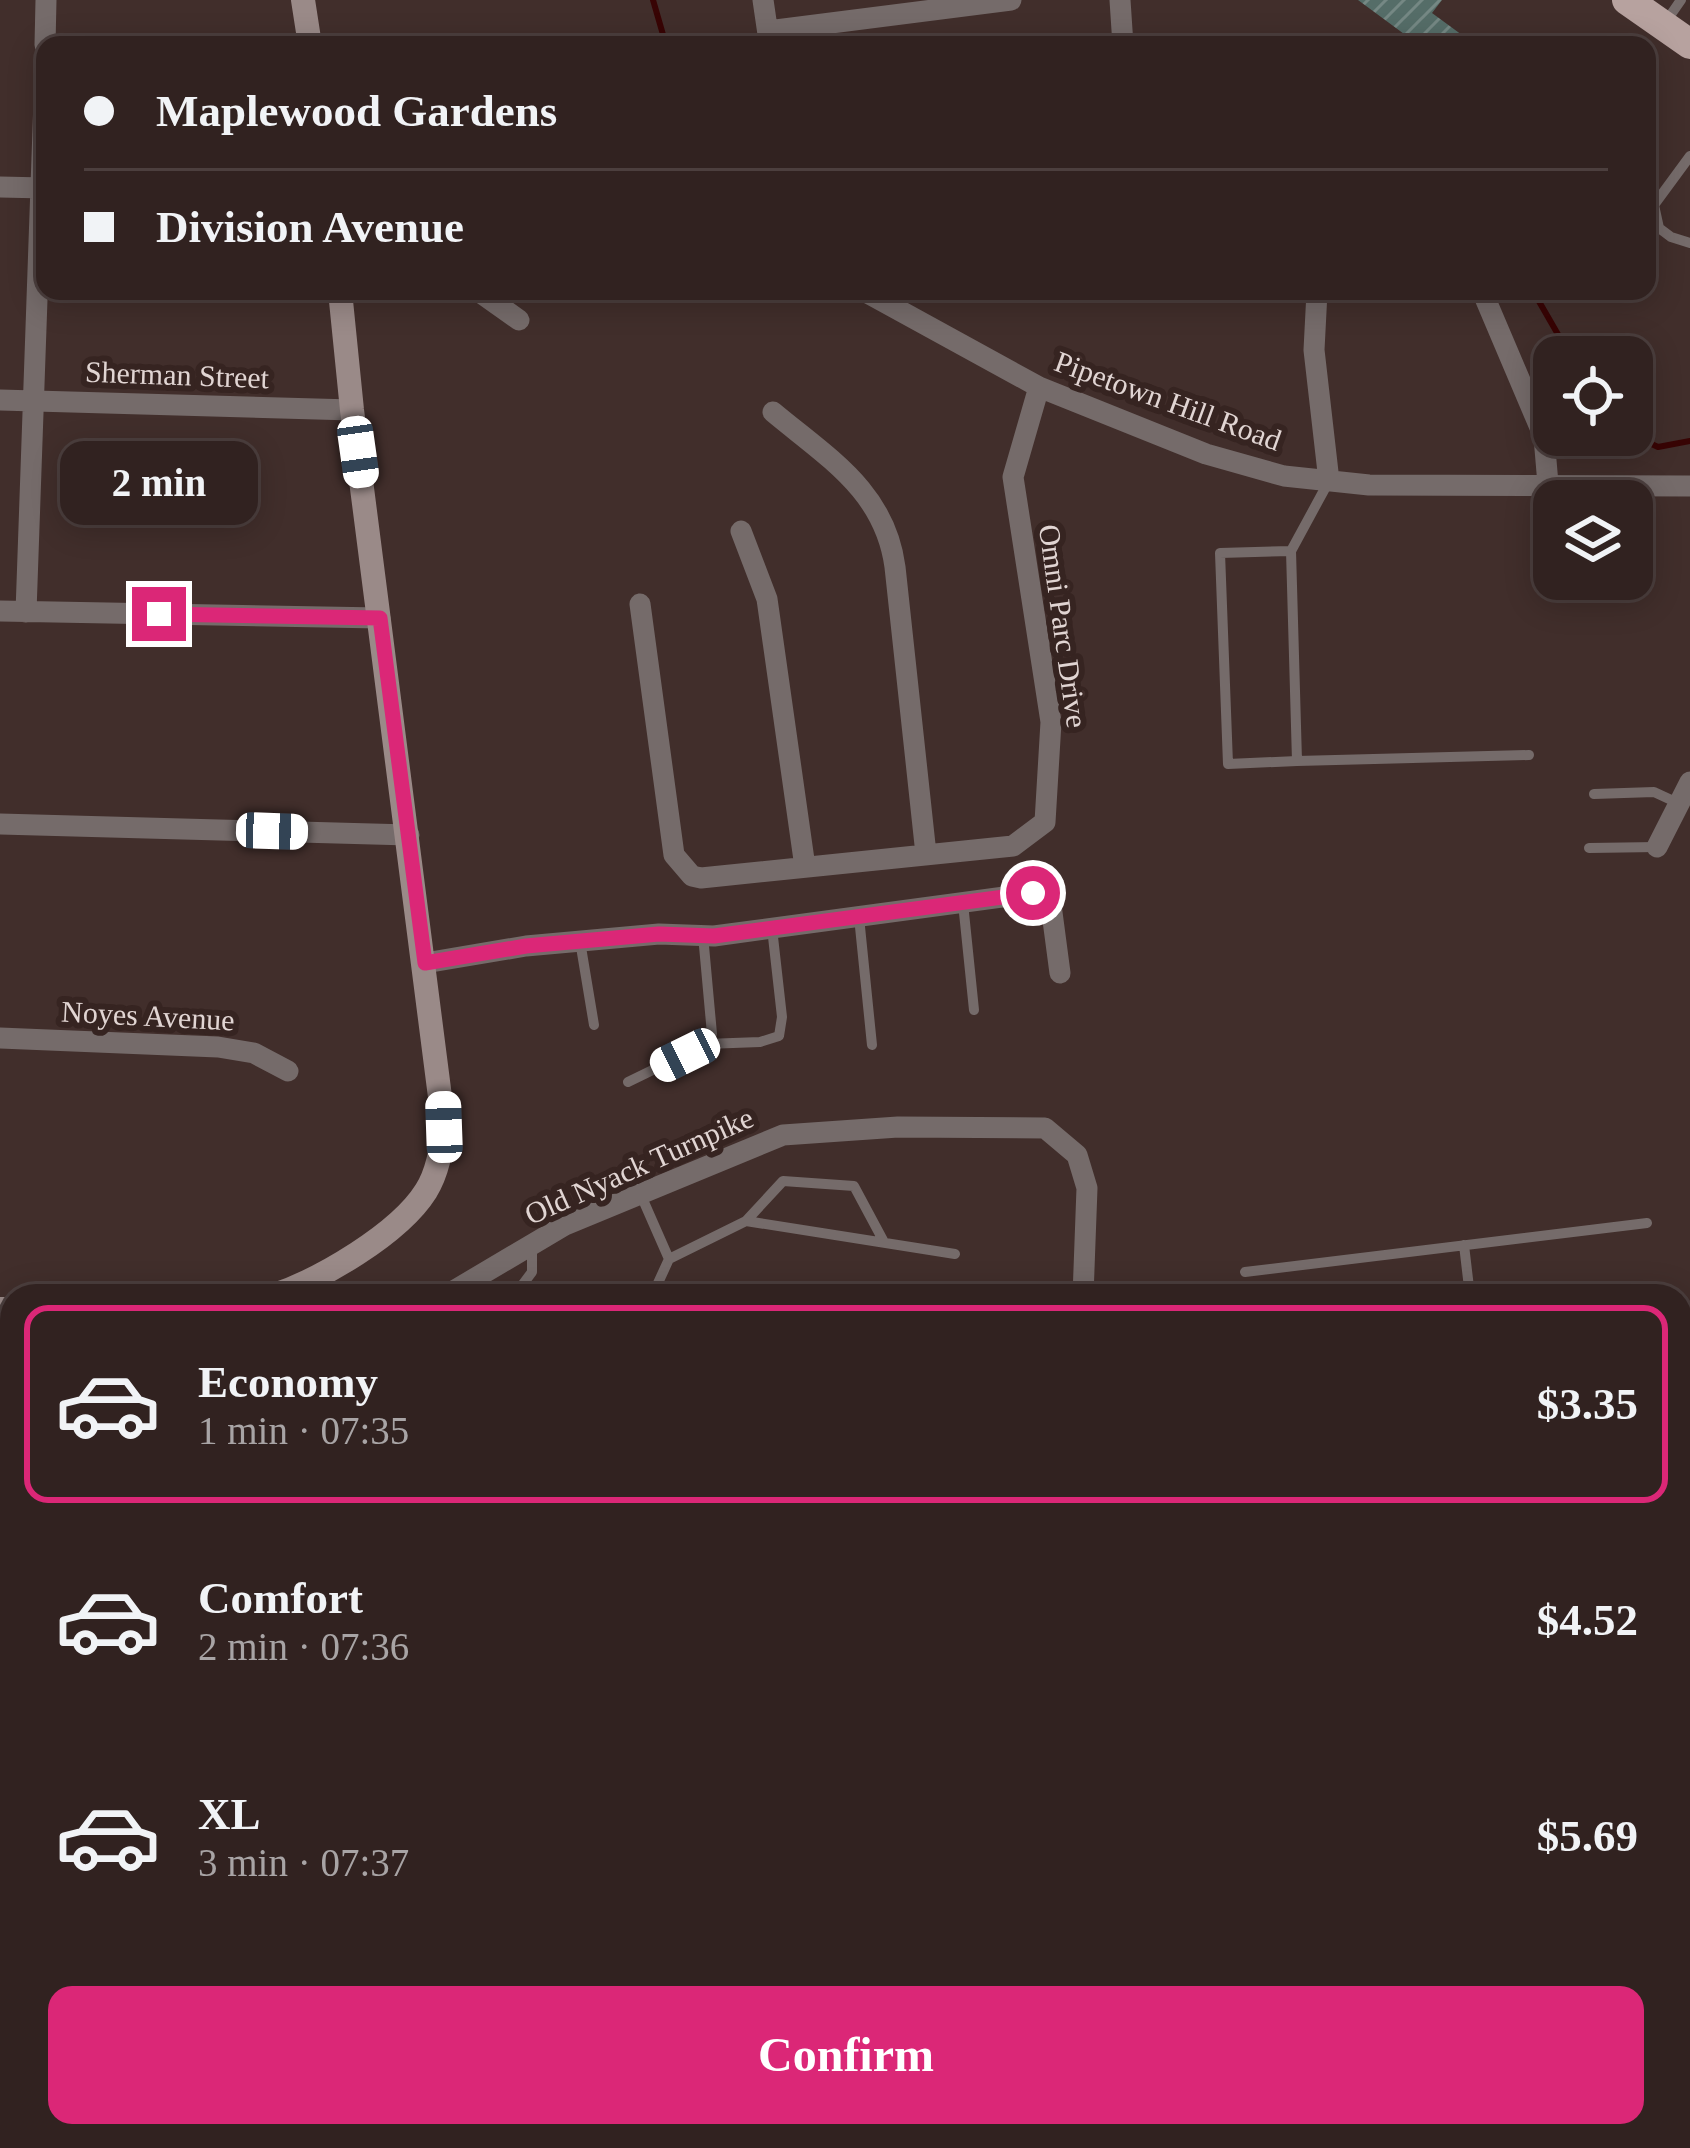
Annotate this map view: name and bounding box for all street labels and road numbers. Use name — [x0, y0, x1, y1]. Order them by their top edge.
street label: Pipetown Hill Road — [1051, 344, 1286, 457]
street label: Sherman Street — [84, 355, 270, 394]
street label: Omni Parc Drive — [1033, 522, 1094, 730]
street label: Noyes Avenue — [60, 994, 236, 1037]
street label: Old Nyack Turnpike — [519, 1100, 758, 1231]

